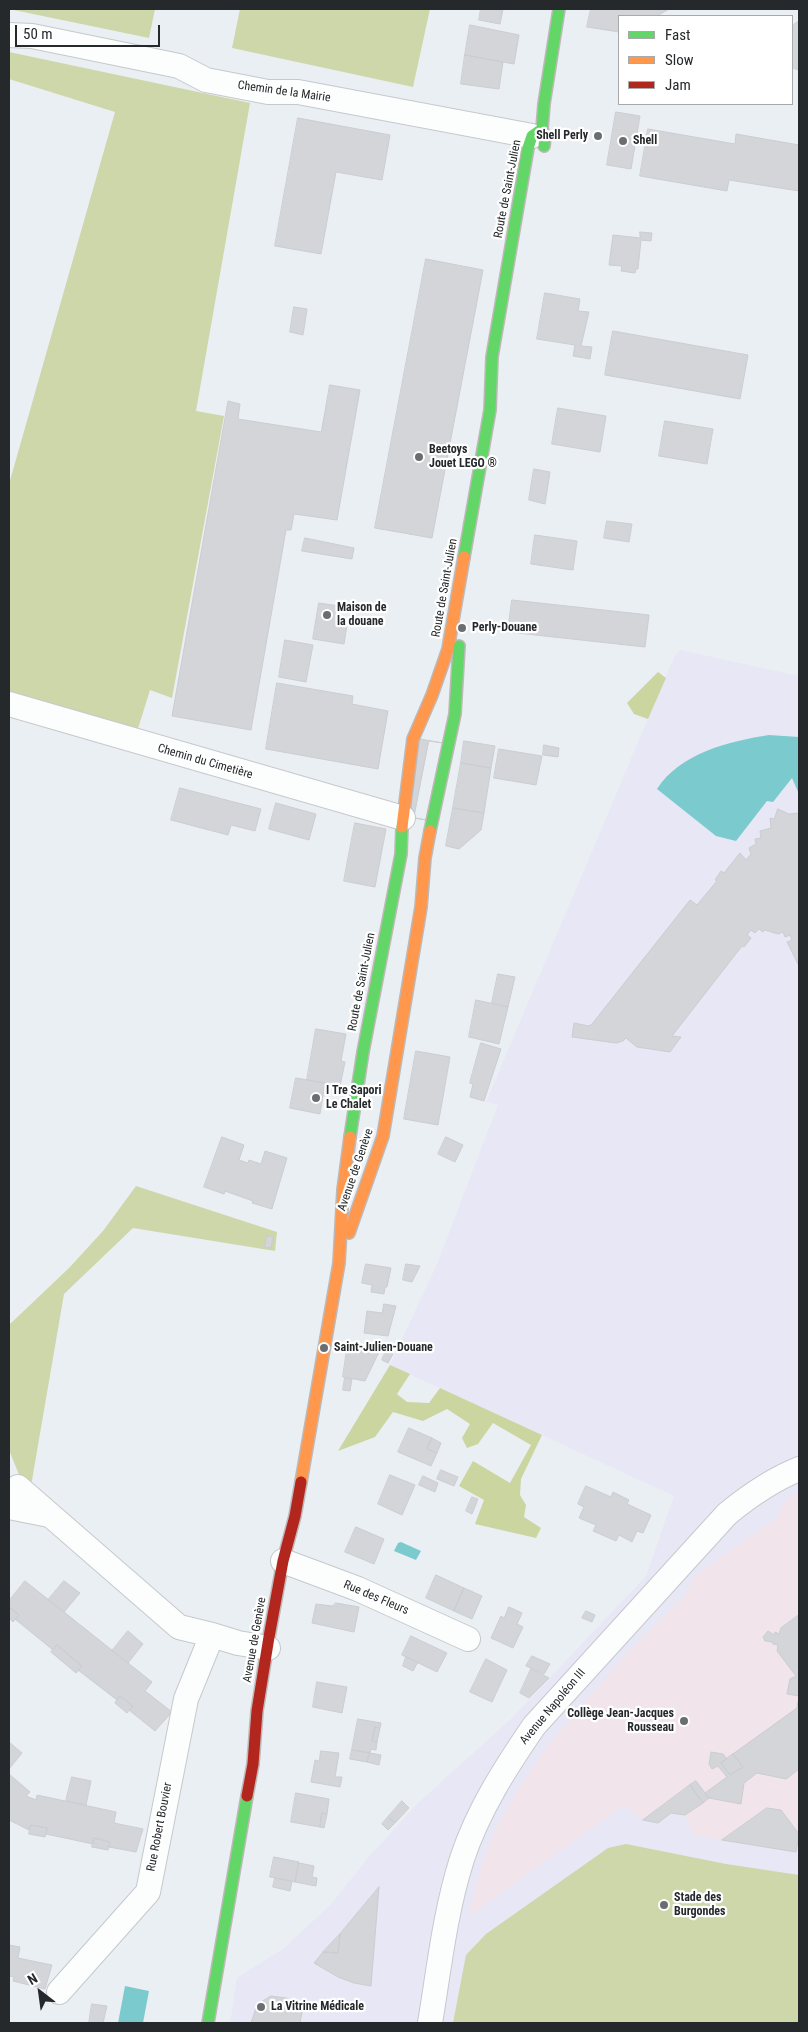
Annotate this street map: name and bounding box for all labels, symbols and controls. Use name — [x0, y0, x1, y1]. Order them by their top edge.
scale bar — [18, 15, 162, 47]
legend — [618, 15, 793, 105]
text: 50 m — [23, 25, 53, 43]
text: Fast — [665, 26, 690, 44]
text: Slow — [665, 51, 694, 69]
text: Jam — [665, 76, 691, 94]
street label: Chemin de la Mairie — [237, 78, 331, 106]
place label: Shell Perly — [536, 129, 588, 143]
marker: Shell Perly — [592, 130, 604, 142]
place label: Shell — [633, 134, 657, 148]
marker: Shell — [617, 135, 629, 147]
street label: Route de Saint-Julien — [491, 139, 525, 239]
place label: Beetoys Jouet LEGO ® — [429, 443, 497, 471]
marker: Beetoys Jouet LEGO ® — [413, 451, 425, 463]
street label: Route de Saint-Julien — [429, 537, 461, 639]
place label: Maison de la douane — [337, 601, 387, 629]
marker: Maison de la douane — [321, 609, 333, 621]
place label: Perly-Douane — [472, 621, 537, 635]
marker: Perly-Douane — [456, 622, 468, 634]
street label: Chemin du Cimetière — [156, 742, 254, 782]
street label: Route de Saint-Julien — [345, 932, 379, 1032]
place label: I Tre Sapori Le Chalet — [326, 1084, 382, 1112]
marker: I Tre Sapori Le Chalet — [310, 1092, 322, 1104]
street label: Avenue de Genève — [335, 1127, 377, 1213]
place label: Saint-Julien-Douane — [334, 1341, 433, 1355]
marker: Saint-Julien-Douane — [318, 1342, 330, 1354]
street label: Rue des Fleurs — [341, 1578, 411, 1618]
street label: Avenue de Genève — [240, 1596, 270, 1684]
street label: Avenue Napoléon III — [517, 1666, 589, 1748]
place label: Collège Jean-Jacques Rousseau — [567, 1707, 674, 1735]
marker: Collège Jean-Jacques Rousseau — [678, 1715, 690, 1727]
street label: Rue Robert Bouvier — [144, 1781, 176, 1873]
place label: Stade des Burgondes — [674, 1891, 726, 1919]
marker: Stade des Burgondes — [658, 1899, 670, 1911]
north arrow — [15, 1967, 65, 2017]
text: N — [25, 1970, 40, 1988]
place label: La Vitrine Médicale — [271, 2000, 364, 2014]
marker: La Vitrine Médicale — [255, 2001, 267, 2013]

